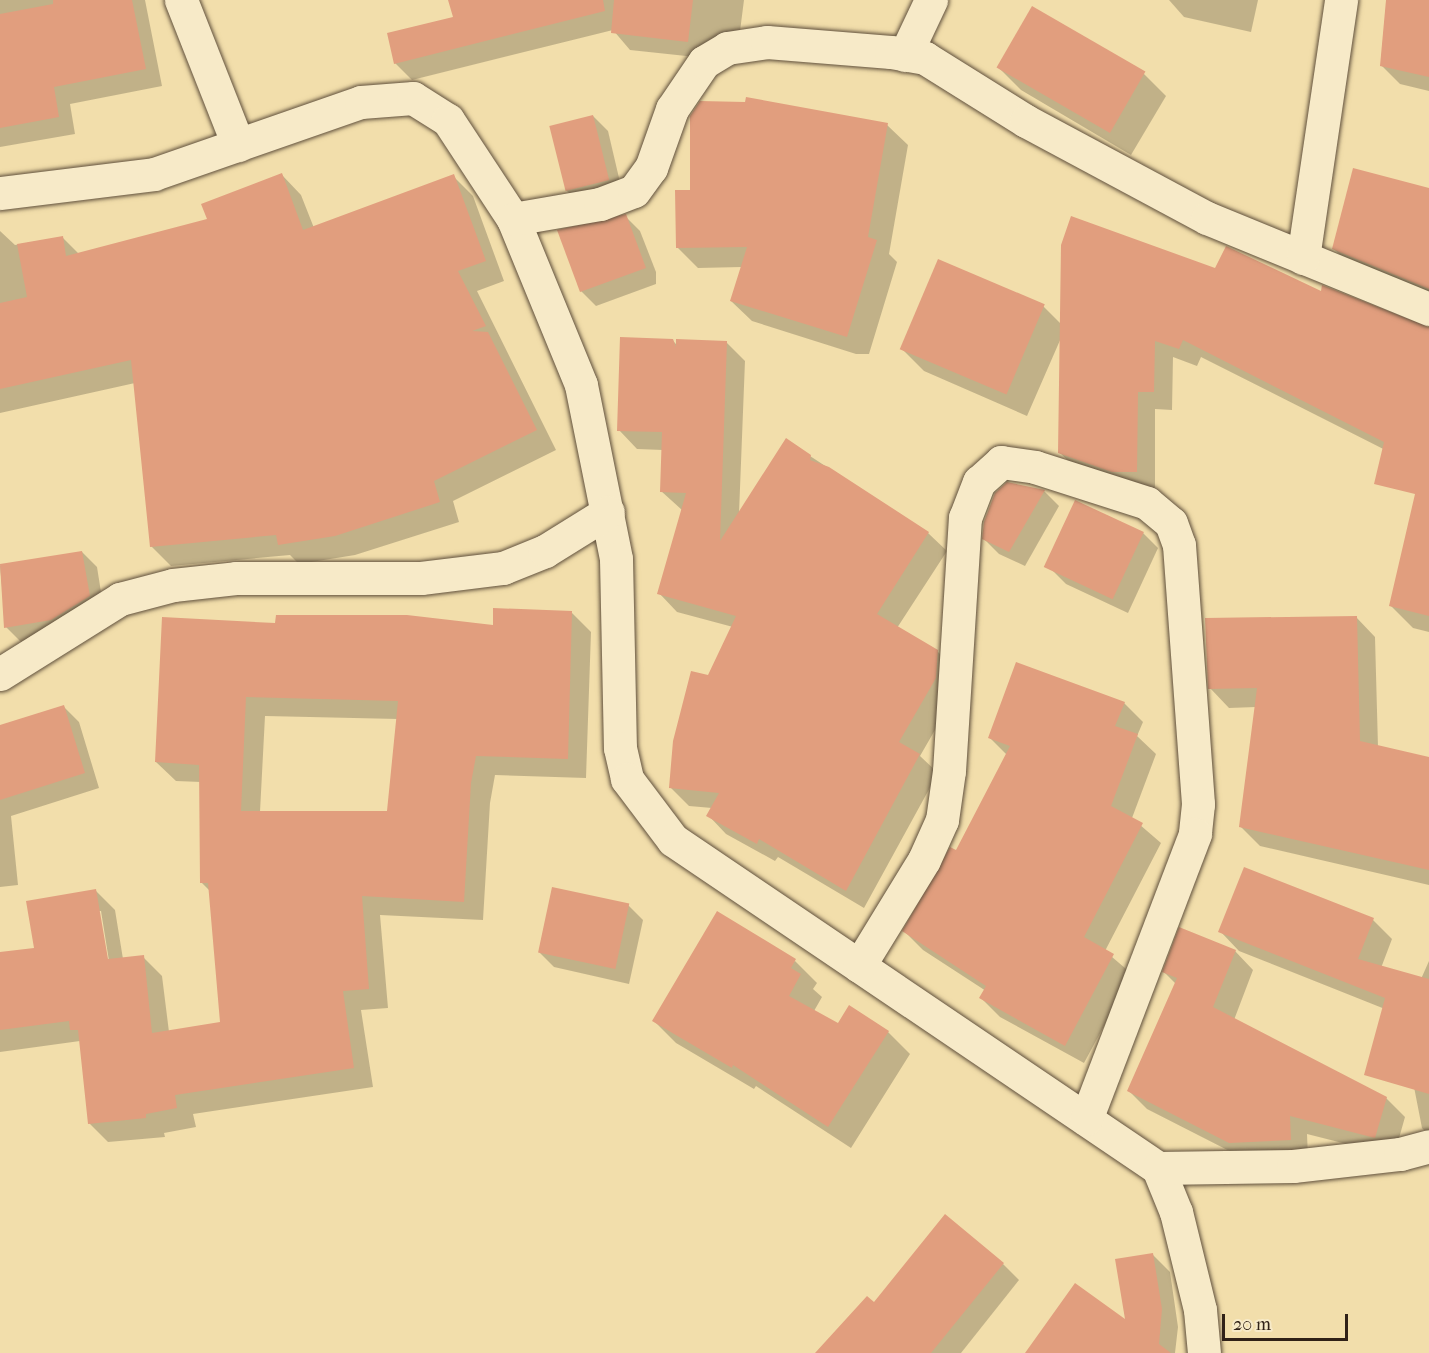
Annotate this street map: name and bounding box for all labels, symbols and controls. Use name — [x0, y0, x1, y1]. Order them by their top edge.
scale bar — [1225, 1302, 1351, 1340]
text: 20 m — [1233, 1314, 1271, 1335]

